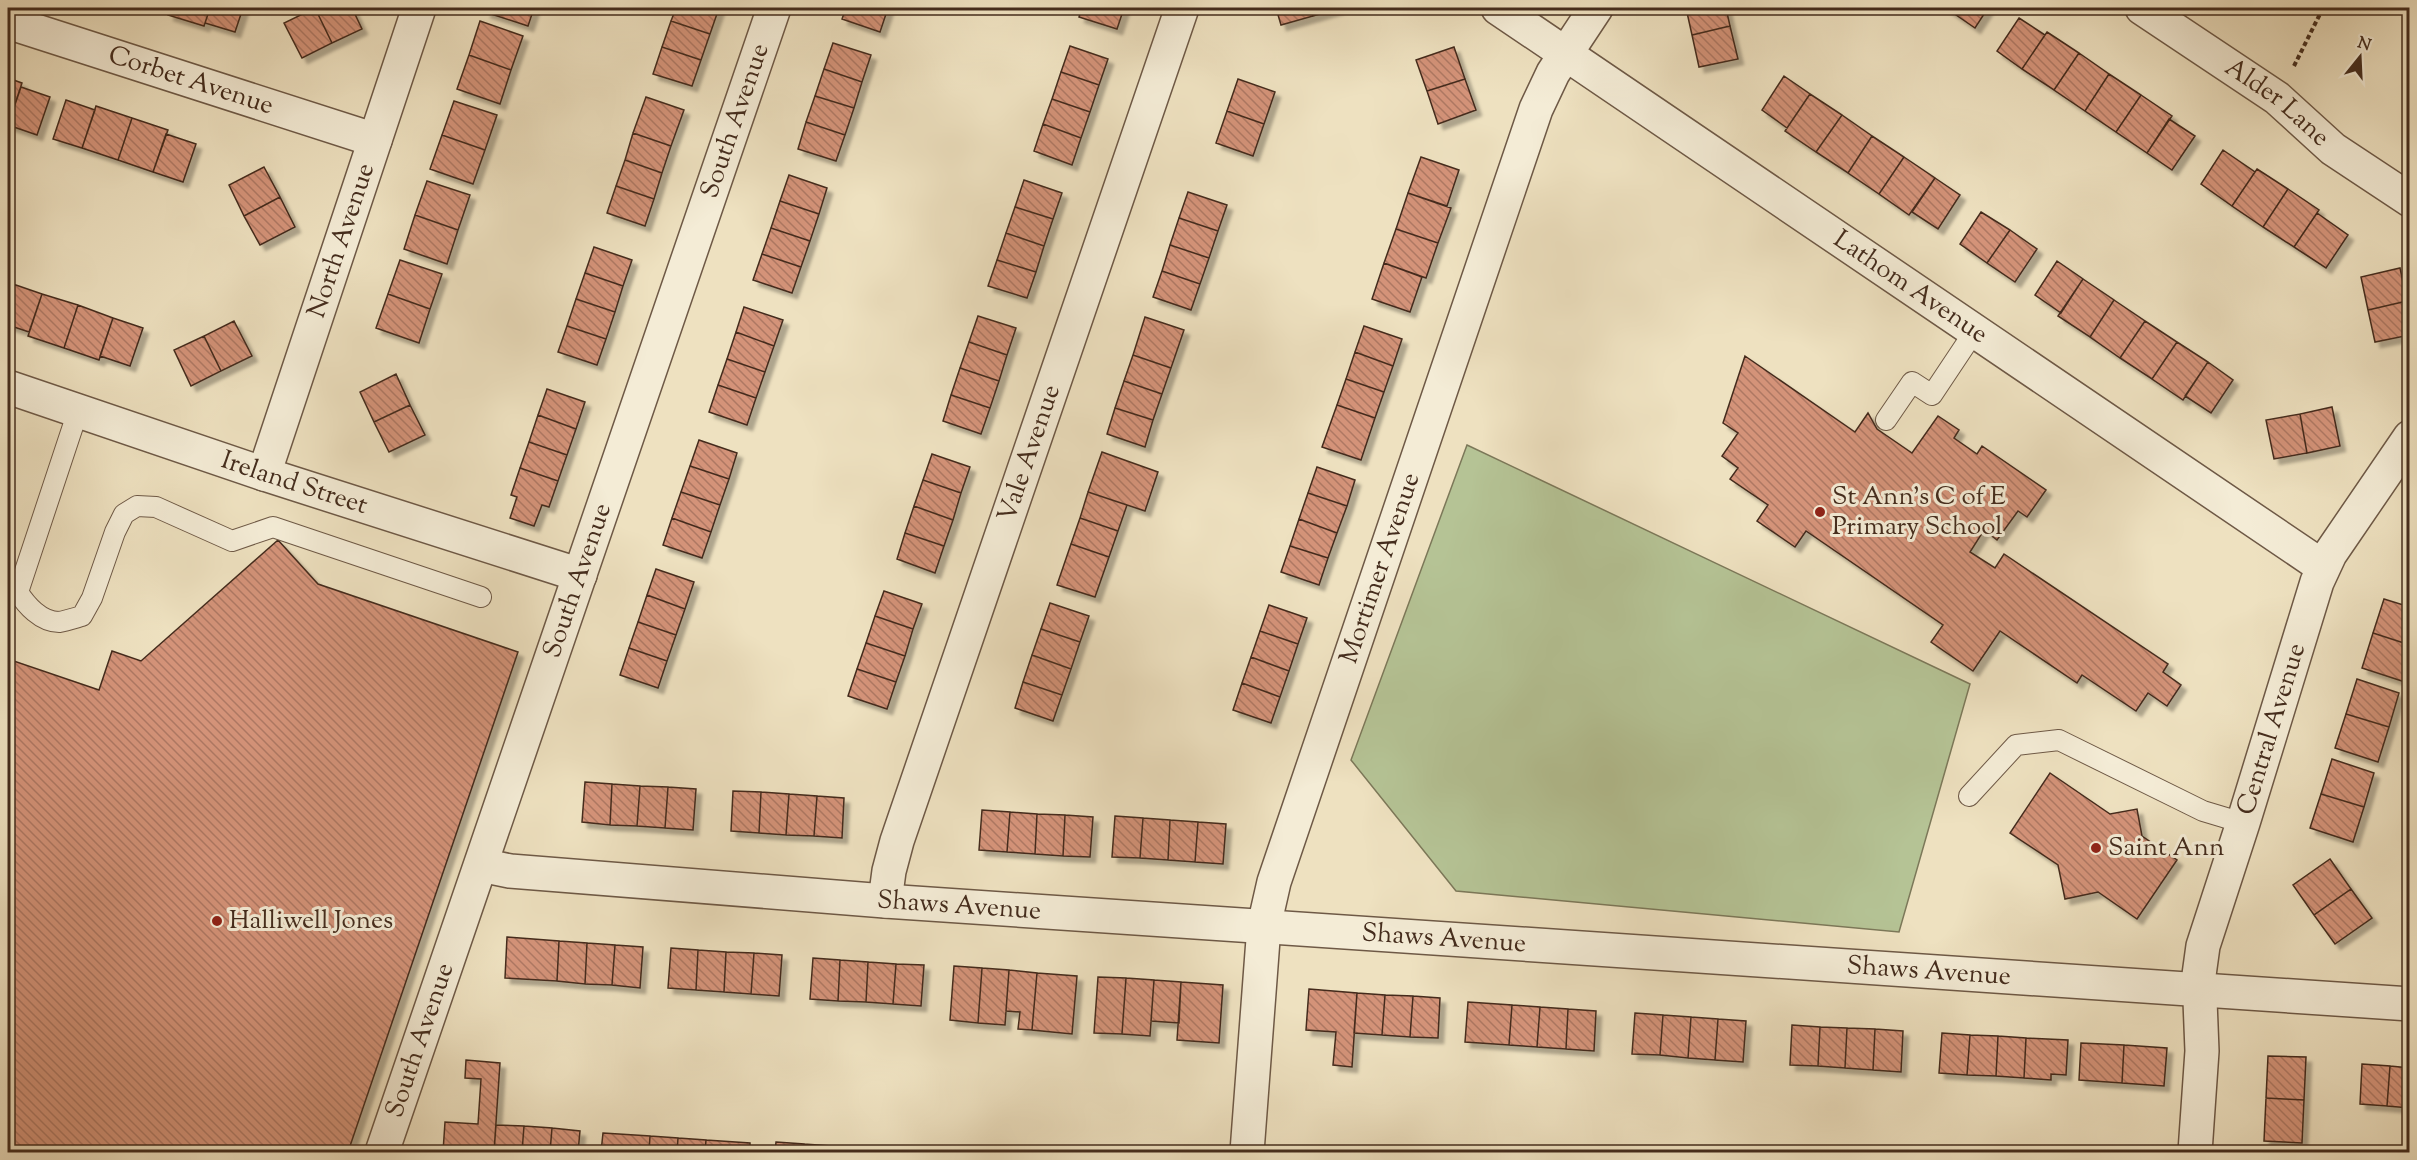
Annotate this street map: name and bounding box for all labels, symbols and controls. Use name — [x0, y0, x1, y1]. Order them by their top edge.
north arrow — [2330, 27, 2390, 87]
text: N — [2354, 32, 2374, 58]
street label: Corbet Avenue — [103, 37, 278, 125]
street label: South Avenue — [692, 39, 779, 203]
street label: Alder Lane — [2217, 49, 2338, 156]
street label: North Avenue — [299, 158, 385, 323]
street label: Lathom Avenue — [1826, 222, 1995, 353]
street label: Vale Avenue — [989, 380, 1070, 527]
street label: Ireland Street — [216, 442, 372, 524]
street label: Mortimer Avenue — [1331, 468, 1430, 669]
place label: St Ann's C of E Primary School — [1832, 479, 2006, 546]
street label: South Avenue — [534, 498, 621, 663]
marker: St Ann's C of E Primary School — [1813, 505, 1827, 519]
street label: Central Avenue — [2228, 639, 2316, 820]
place label: Saint Ann — [2108, 830, 2224, 867]
marker: Saint Ann — [2089, 841, 2103, 855]
street label: Shaws Avenue — [875, 882, 1042, 930]
place label: Halliwell Jones — [229, 903, 393, 940]
marker: Halliwell Jones — [210, 914, 224, 928]
street label: Shaws Avenue — [1361, 915, 1527, 963]
street label: Shaws Avenue — [1845, 947, 2012, 996]
street label: South Avenue — [377, 958, 464, 1123]

